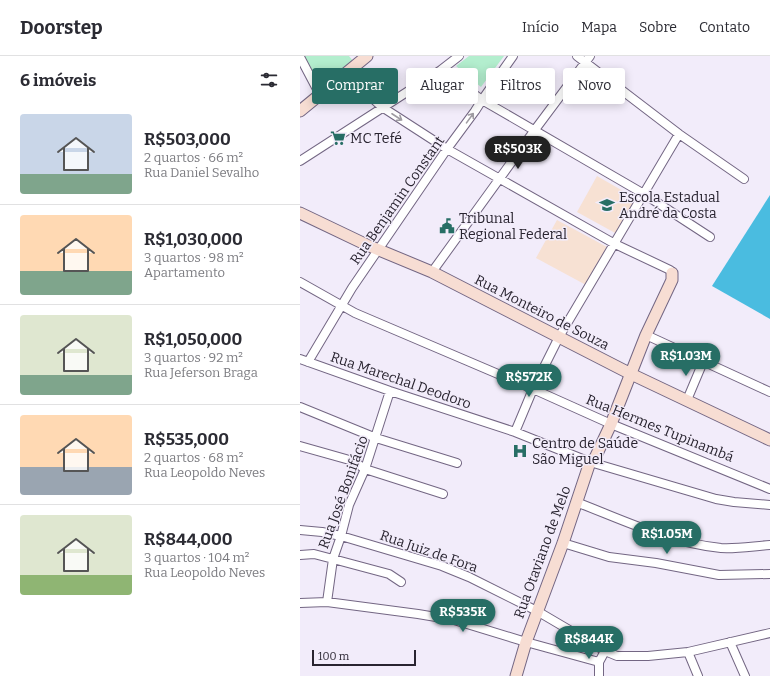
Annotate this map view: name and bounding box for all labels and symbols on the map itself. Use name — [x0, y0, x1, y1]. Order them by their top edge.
one-way arrow — [392, 113, 403, 121]
one-way arrow — [466, 113, 474, 124]
supermarket icon: MC Tefé — [329, 129, 347, 147]
place label: MC Tefé — [350, 130, 402, 147]
street label: Rua Benjamin Constant — [347, 133, 448, 268]
pin: R$503K — [485, 136, 551, 170]
place label: Escola Estadual André da Costa — [619, 189, 720, 222]
school or university icon: Escola Estadual André da Costa — [598, 196, 616, 214]
place label: Tribunal Regional Federal — [459, 210, 567, 243]
public building icon: Tribunal Regional Federal — [438, 217, 456, 235]
street label: Rua Monteiro de Souza — [472, 271, 612, 354]
pin: R$1.03M — [649, 343, 723, 377]
street label: Rua Marechal Deodoro — [328, 348, 473, 413]
pin: R$572K — [496, 364, 562, 398]
street label: Rua Hermes Tupinambá — [583, 391, 737, 466]
street label: Rua José Bonifácio — [315, 433, 372, 551]
place label: Centro de Saúde São Miguel — [532, 435, 638, 468]
hospital icon: Centro de Saúde São Miguel — [511, 442, 529, 460]
street label: Rua Otaviano de Melo — [511, 483, 574, 621]
pin: R$1.05M — [630, 521, 704, 555]
street label: Rua Juiz de Fora — [378, 527, 480, 576]
pin: R$535K — [430, 599, 496, 633]
pin: R$844K — [556, 626, 622, 660]
scale bar — [312, 648, 416, 667]

